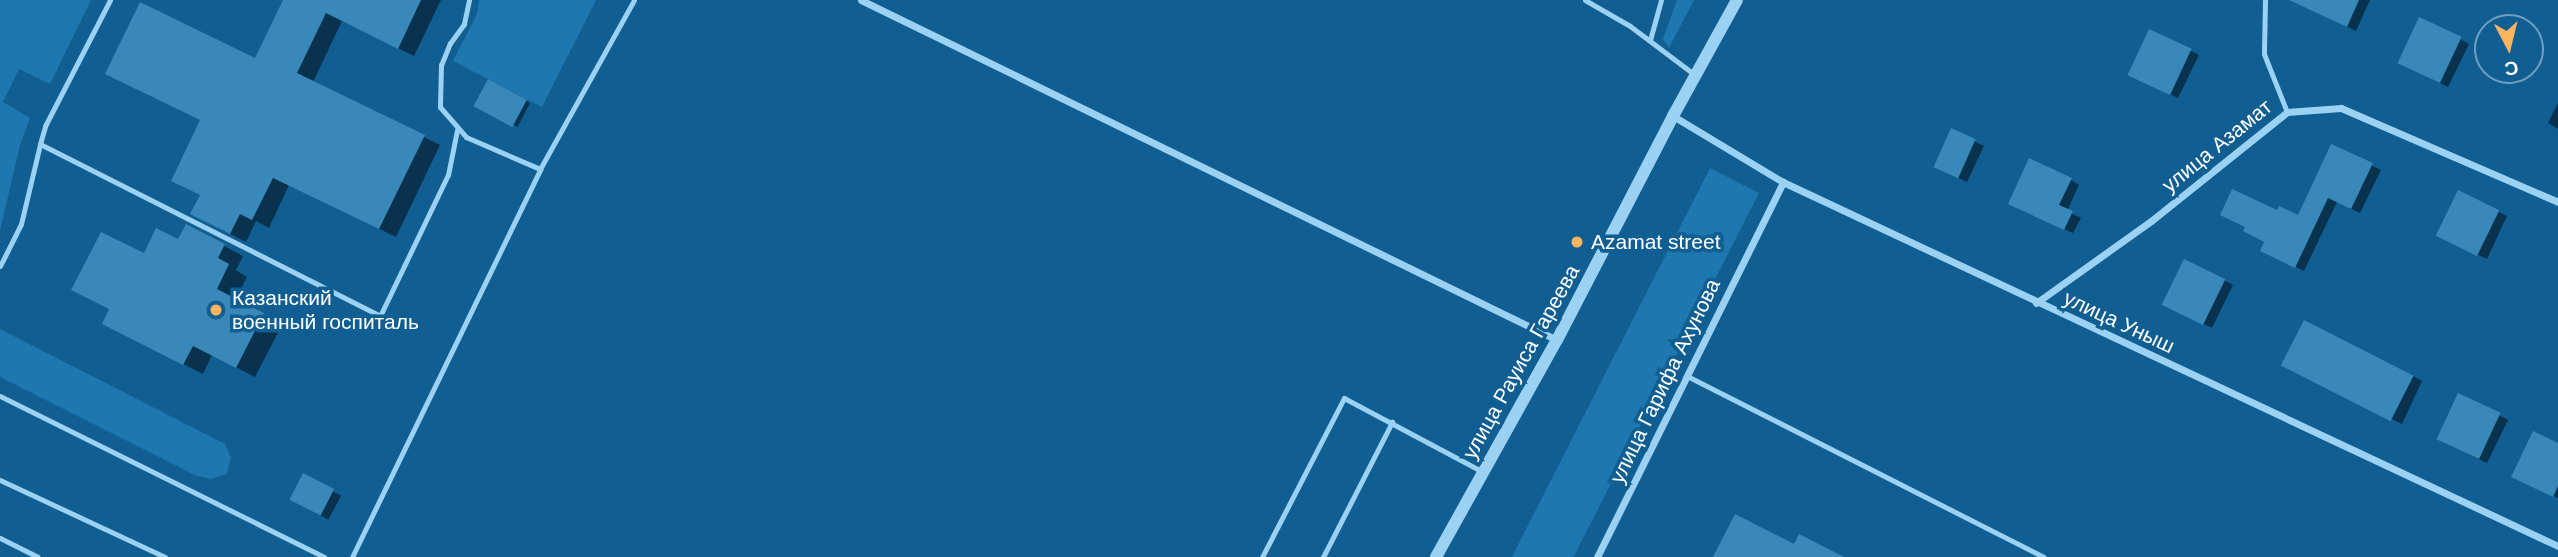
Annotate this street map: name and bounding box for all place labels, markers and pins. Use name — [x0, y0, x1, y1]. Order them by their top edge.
place label: Azamat street — [1591, 229, 1721, 255]
marker: Azamat street — [1569, 234, 1585, 250]
place label: Казанский военный госпиталь — [232, 285, 419, 335]
marker: Казанский военный госпиталь — [206, 300, 226, 320]

